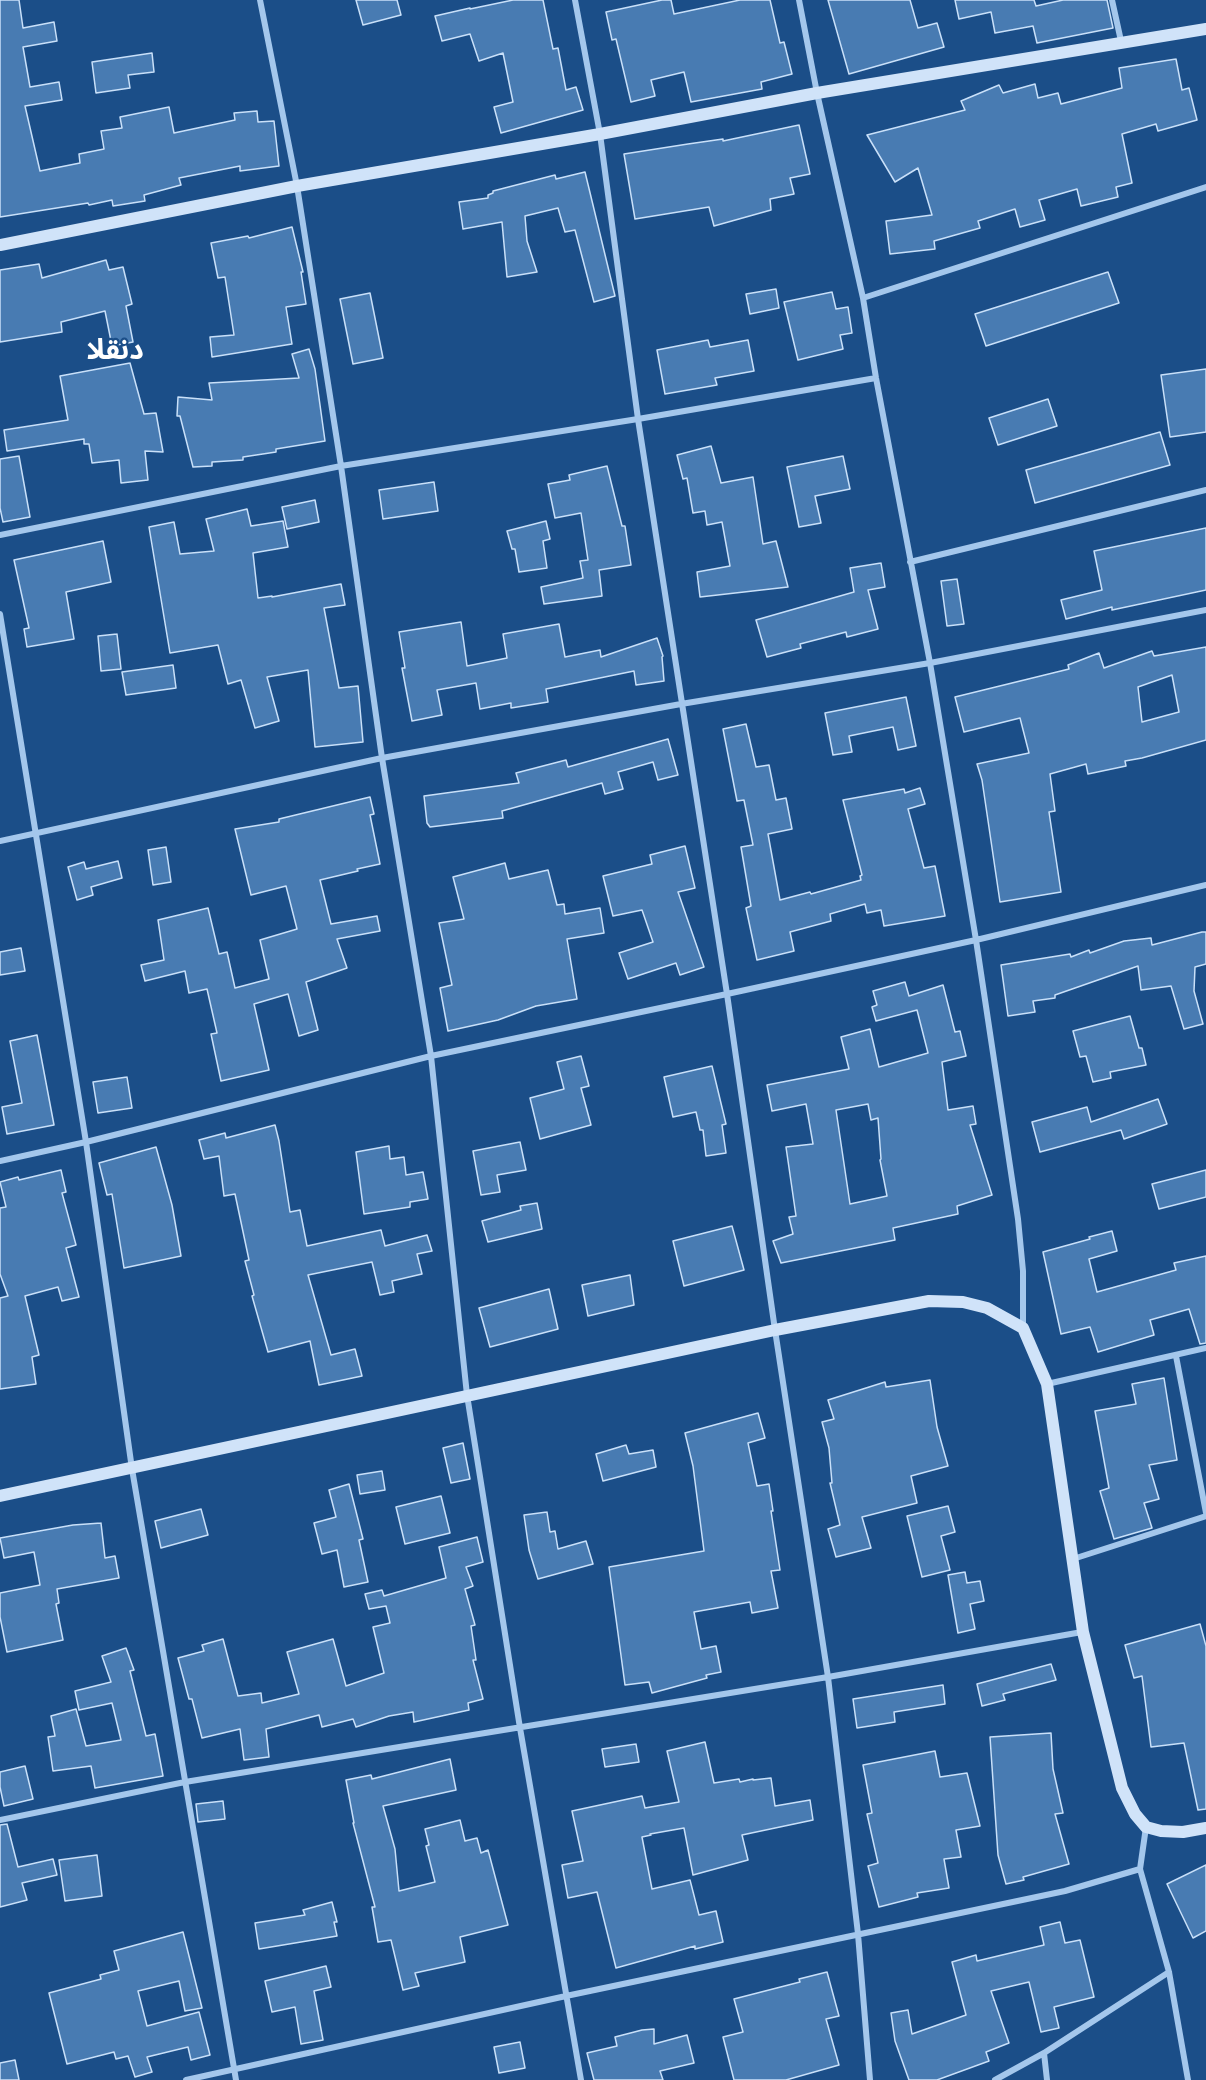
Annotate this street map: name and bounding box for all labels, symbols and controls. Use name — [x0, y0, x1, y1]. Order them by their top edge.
district label: دنقلا — [86, 334, 144, 368]

